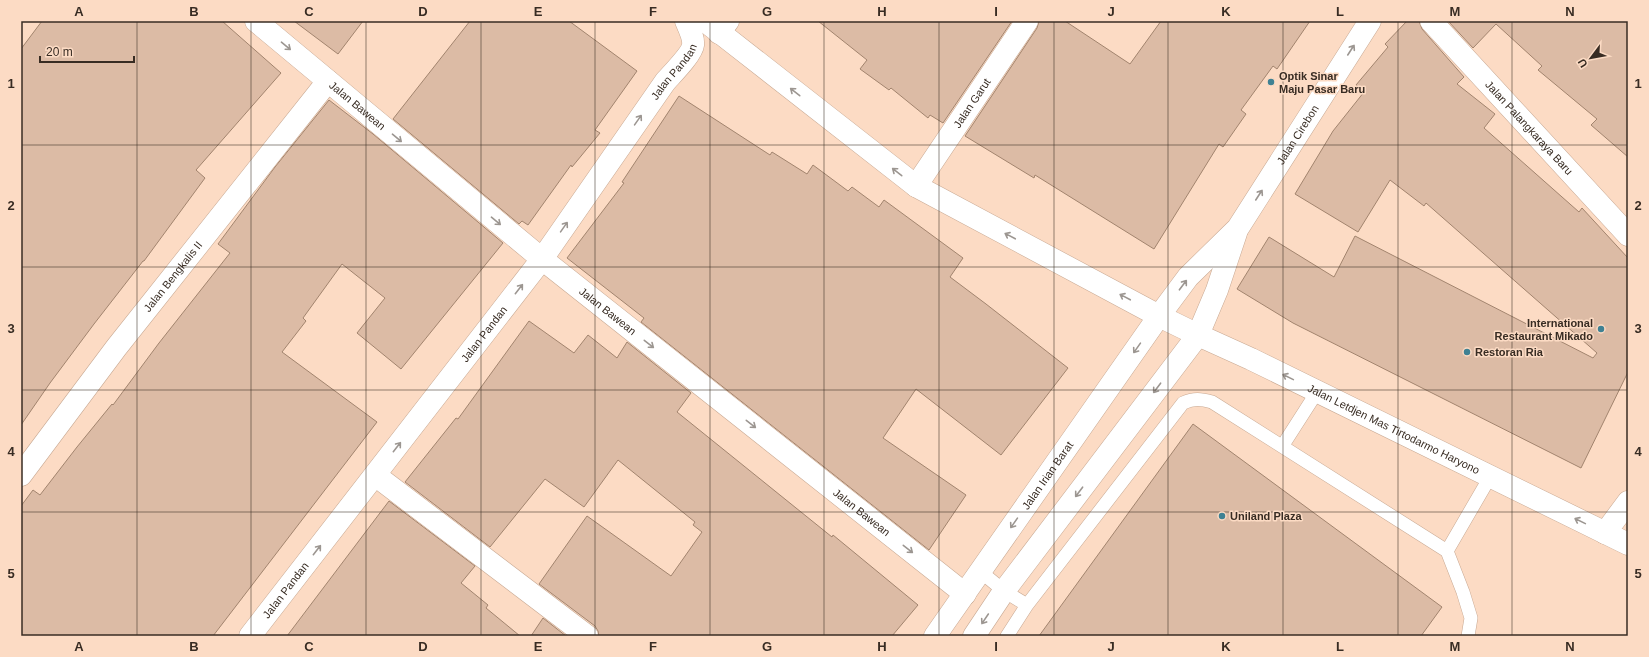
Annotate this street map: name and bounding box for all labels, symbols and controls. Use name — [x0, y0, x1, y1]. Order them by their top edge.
text: A — [74, 4, 84, 19]
text: B — [189, 4, 199, 19]
text: C — [304, 4, 314, 19]
text: D — [418, 4, 428, 19]
text: E — [534, 4, 543, 19]
text: F — [649, 4, 657, 19]
text: G — [762, 4, 772, 19]
text: H — [877, 4, 887, 19]
text: I — [994, 4, 998, 19]
text: J — [1107, 4, 1115, 19]
text: K — [1221, 4, 1231, 19]
text: L — [1336, 4, 1344, 19]
text: M — [1450, 4, 1460, 19]
text: N — [1565, 4, 1575, 19]
scale bar — [40, 38, 134, 64]
north arrow — [1571, 38, 1611, 78]
one-way arrow — [280, 41, 291, 50]
street label: Jalan Pandan — [649, 42, 699, 102]
one-way arrow — [1348, 44, 1356, 56]
text: 20 m — [46, 45, 73, 59]
text: U — [1575, 57, 1590, 70]
place label: Optik Sinar Maju Pasar Baru — [1279, 70, 1365, 95]
text: 1 — [7, 76, 15, 91]
street label: Jalan Garut — [951, 76, 993, 130]
text: 1 — [1634, 76, 1642, 91]
marker: Optik Sinar Maju Pasar Baru — [1266, 77, 1276, 87]
street label: Jalan Palangkaraya Baru — [1483, 78, 1575, 177]
street label: Jalan Bawean — [327, 79, 388, 132]
one-way arrow — [789, 87, 800, 96]
street label: Jalan Cirebon — [1274, 103, 1321, 166]
one-way arrow — [634, 115, 642, 126]
one-way arrow — [391, 133, 402, 142]
one-way arrow — [892, 167, 903, 176]
one-way arrow — [1255, 189, 1263, 201]
text: 2 — [7, 198, 15, 213]
text: 2 — [1634, 198, 1642, 213]
one-way arrow — [491, 217, 502, 226]
one-way arrow — [560, 222, 568, 233]
one-way arrow — [1004, 232, 1016, 239]
street label: Jalan Bengkalis II — [141, 239, 204, 314]
one-way arrow — [1178, 279, 1187, 290]
one-way arrow — [515, 283, 523, 294]
street label: Jalan Bawean — [577, 285, 639, 337]
one-way arrow — [1119, 293, 1131, 301]
street label: Jalan Pandan — [459, 304, 509, 364]
place label: International Restaurant Mikado — [1495, 317, 1593, 342]
text: 3 — [7, 321, 15, 336]
text: 3 — [1634, 321, 1642, 336]
marker: International Restaurant Mikado — [1596, 324, 1606, 334]
one-way arrow — [644, 339, 655, 348]
one-way arrow — [1133, 342, 1141, 353]
place label: Restoran Ria — [1475, 346, 1544, 358]
marker: Restoran Ria — [1462, 347, 1472, 357]
one-way arrow — [1282, 373, 1294, 380]
street label: Jalan Letdjen Mas Tirtodarmo Haryono — [1306, 382, 1482, 476]
one-way arrow — [1153, 383, 1161, 394]
one-way arrow — [746, 420, 757, 429]
street label: Jalan Irian Barat — [1019, 439, 1075, 512]
one-way arrow — [393, 442, 401, 453]
text: 4 — [7, 444, 15, 459]
text: 4 — [1634, 444, 1642, 459]
street label: Jalan Bawean — [831, 486, 893, 538]
one-way arrow — [1074, 487, 1083, 498]
place label: Uniland Plaza — [1230, 510, 1302, 522]
marker: Uniland Plaza — [1217, 511, 1227, 521]
one-way arrow — [1010, 517, 1018, 528]
one-way arrow — [1575, 517, 1587, 524]
one-way arrow — [313, 544, 322, 555]
one-way arrow — [902, 544, 913, 553]
street label: Jalan Pandan — [260, 560, 311, 620]
text: 5 — [7, 566, 15, 581]
text: 5 — [1634, 566, 1642, 581]
one-way arrow — [981, 613, 989, 624]
text: A — [74, 639, 84, 654]
text: B — [189, 639, 199, 654]
text: C — [304, 639, 314, 654]
text: D — [418, 639, 428, 654]
text: E — [534, 639, 543, 654]
text: F — [649, 639, 657, 654]
text: G — [762, 639, 772, 654]
text: H — [877, 639, 887, 654]
text: I — [994, 639, 998, 654]
text: J — [1107, 639, 1115, 654]
text: K — [1221, 639, 1231, 654]
text: L — [1336, 639, 1344, 654]
text: M — [1450, 639, 1460, 654]
text: N — [1565, 639, 1575, 654]

